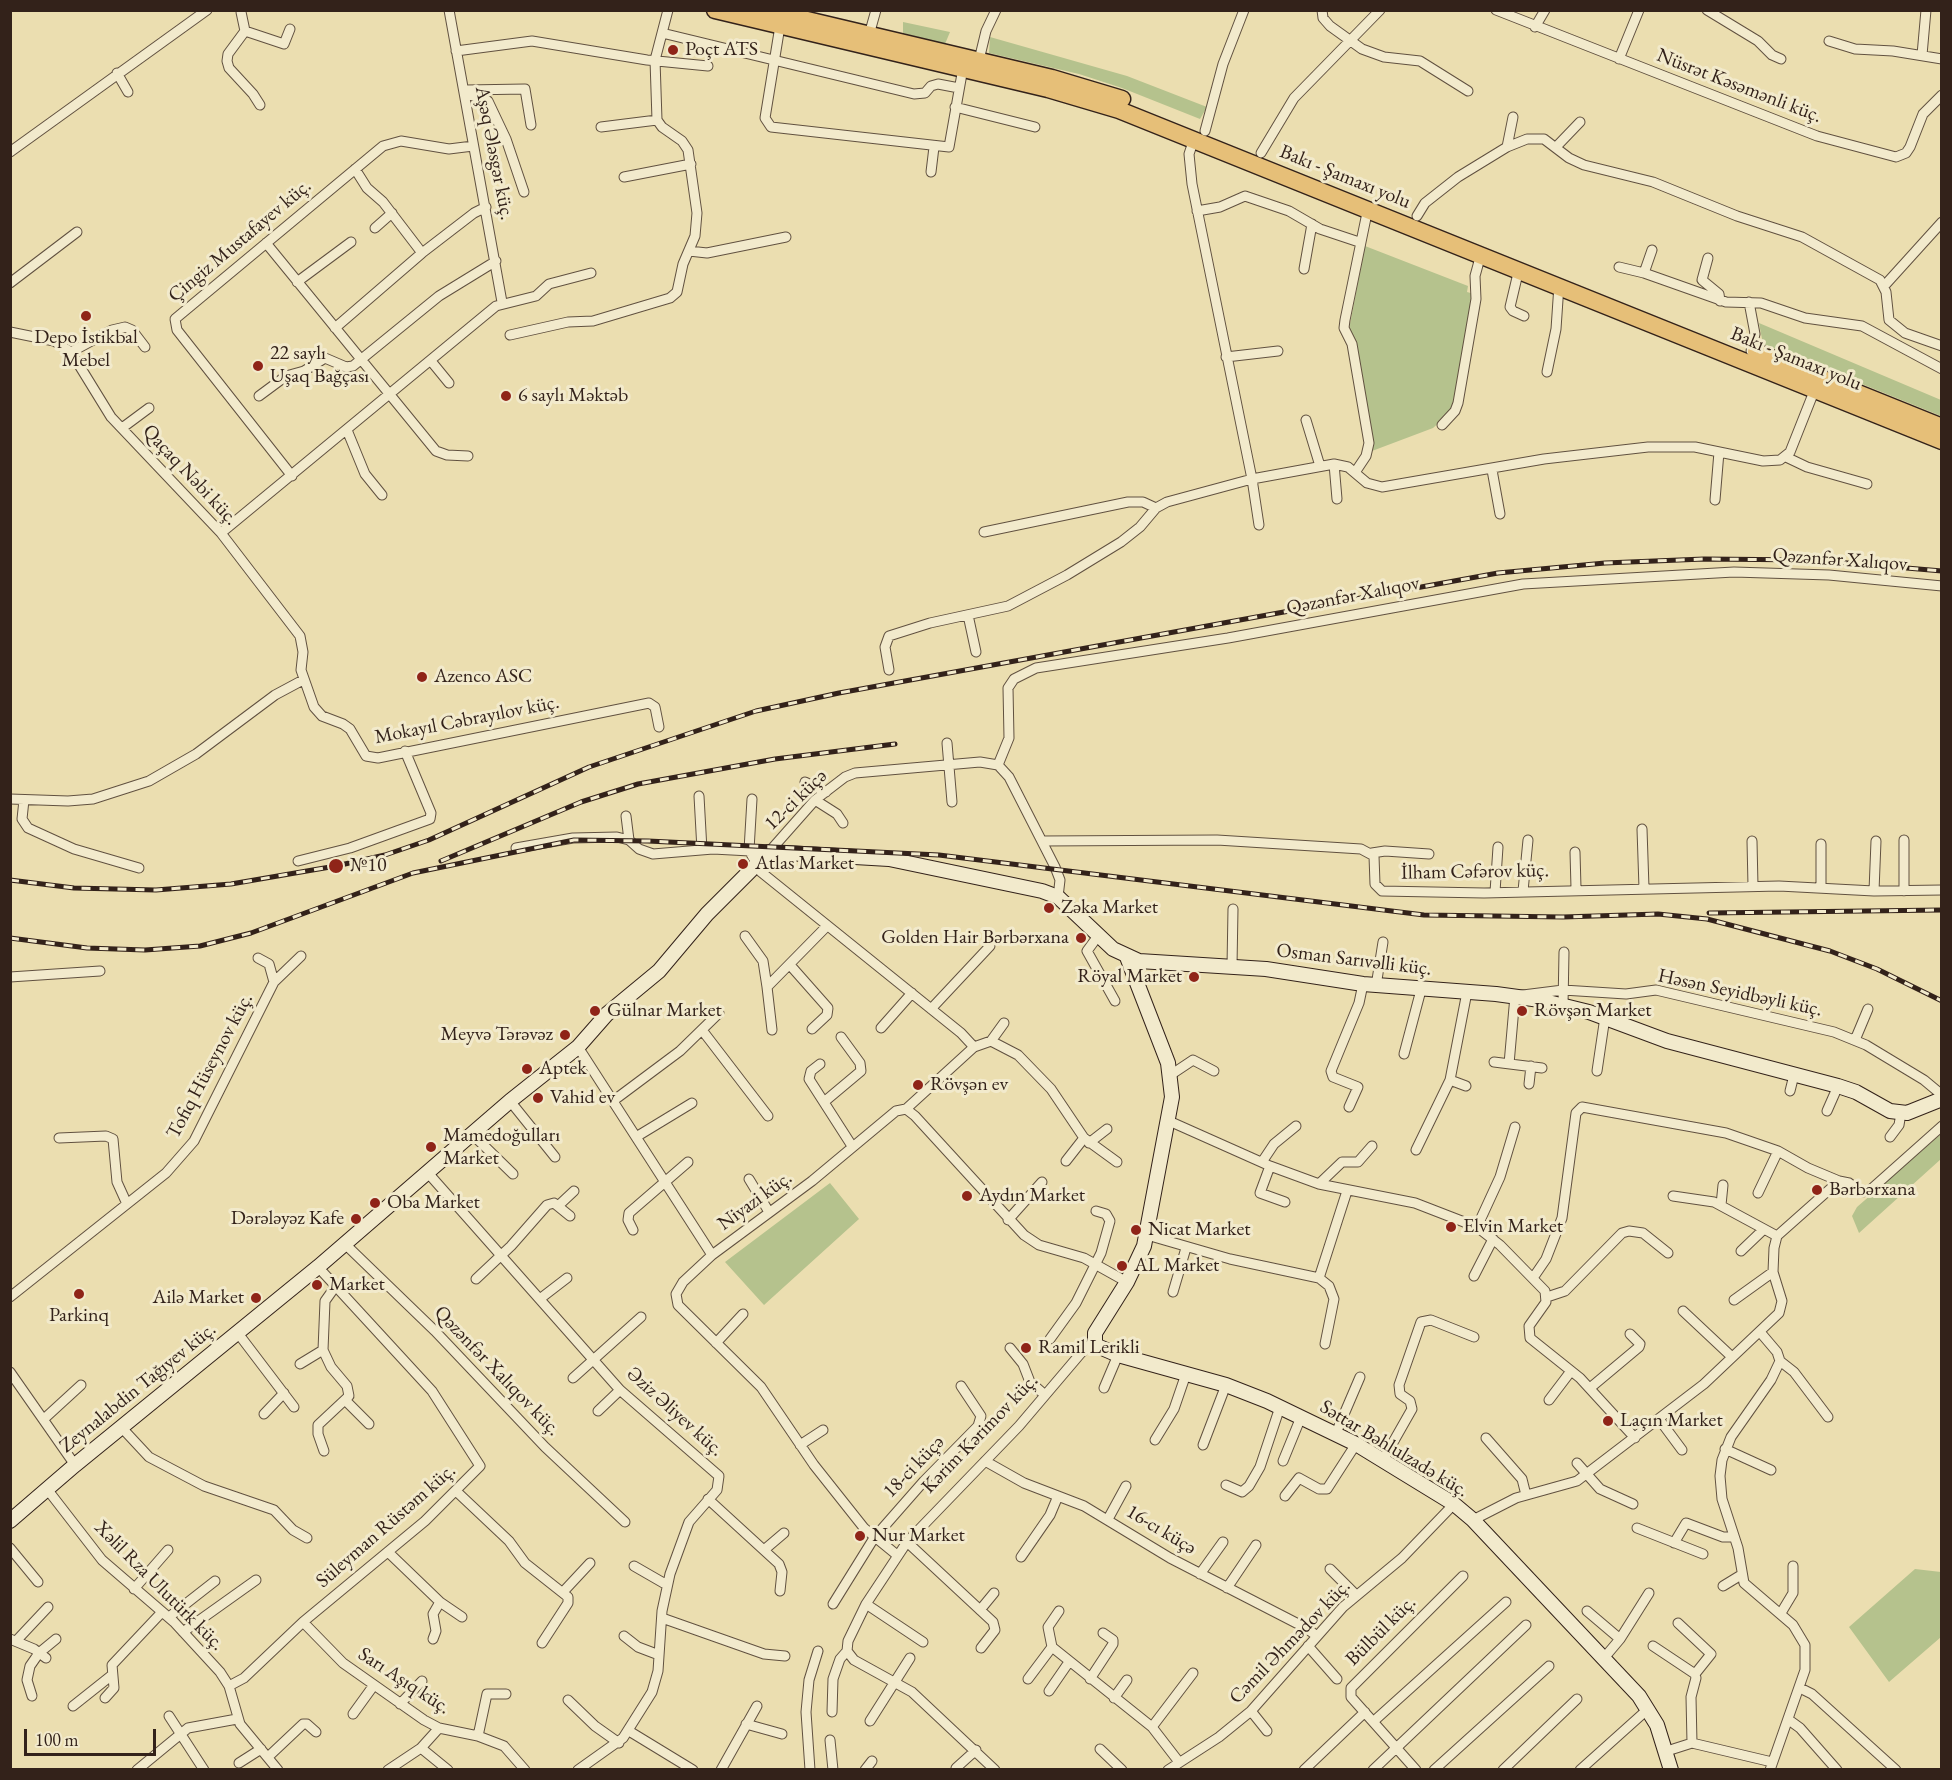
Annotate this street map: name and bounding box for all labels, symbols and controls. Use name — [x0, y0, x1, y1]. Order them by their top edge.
place label: Poçt ATS — [685, 38, 758, 62]
marker: Poçt ATS — [666, 43, 680, 57]
street label: Nüsrət Kəsəmənli küç. — [1653, 43, 1825, 129]
street label: Aşəq Ələsgər küç. — [469, 84, 519, 222]
street label: Bakı - Şamaxı yolu — [1276, 140, 1414, 214]
street label: Çingiz Mustafayev küç. — [164, 174, 316, 308]
marker: Depo İstikbal Mebel — [79, 309, 93, 323]
street label: Bakı - Şamaxı yolu — [1727, 322, 1865, 396]
place label: Depo İstikbal Mebel — [34, 326, 138, 373]
place label: 22 saylı Uşaq Bağçası — [270, 342, 369, 389]
marker: 22 saylı Uşaq Bağçası — [251, 359, 265, 373]
place label: 6 saylı Məktəb — [518, 384, 628, 408]
marker: 6 saylı Məktəb — [499, 389, 513, 403]
street label: Qaçaq Nəbi küç. — [137, 420, 243, 530]
street label: Qəzənfər Xalıqov — [1772, 543, 1908, 577]
street label: Qəzənfər Xalıqov — [1284, 571, 1422, 621]
place label: Azenco ASC — [434, 665, 532, 689]
marker: Azenco ASC — [415, 670, 429, 684]
street label: Mokayıl Cəbrayılov küç. — [373, 690, 561, 750]
street label: 12-ci küçə — [760, 764, 832, 836]
place label: Atlas Market — [755, 852, 854, 876]
place label: №10 — [350, 854, 387, 878]
marker: №10 — [327, 857, 345, 875]
marker: Atlas Market — [736, 857, 750, 871]
street label: İlham Cəfərov küç. — [1401, 859, 1549, 885]
place label: Zəka Market — [1061, 896, 1158, 920]
marker: Zəka Market — [1042, 901, 1056, 915]
place label: Golden Hair Bərbərxana — [881, 926, 1069, 950]
marker: Golden Hair Bərbərxana — [1074, 931, 1088, 945]
street label: Osman Sarıvəlli küç. — [1275, 939, 1433, 981]
street label: Həsən Seyidbəyli küç. — [1656, 964, 1824, 1022]
place label: Röyal Market — [1077, 965, 1182, 989]
marker: Röyal Market — [1187, 970, 1201, 984]
street label: Tofiq Hüseynov küç. — [162, 989, 258, 1143]
place label: Gülnar Market — [607, 999, 722, 1023]
place label: Rövşən Market — [1534, 999, 1652, 1023]
marker: Gülnar Market — [588, 1004, 602, 1018]
marker: Rövşən Market — [1515, 1004, 1529, 1018]
place label: Meyvə Tərəvəz — [441, 1023, 553, 1047]
marker: Meyvə Tərəvəz — [558, 1028, 572, 1042]
place label: Aptek — [539, 1057, 587, 1081]
marker: Aptek — [520, 1062, 534, 1076]
place label: Rövşən ev — [930, 1073, 1008, 1097]
marker: Rövşən ev — [911, 1078, 925, 1092]
place label: Vahid ev — [550, 1086, 615, 1110]
marker: Vahid ev — [531, 1091, 545, 1105]
place label: Mamedoğulları Market — [443, 1124, 560, 1171]
marker: Mamedoğulları Market — [424, 1140, 438, 1154]
street label: Niyazi küç. — [713, 1166, 797, 1236]
place label: Bərbərxana — [1829, 1178, 1915, 1202]
marker: Bərbərxana — [1810, 1183, 1824, 1197]
place label: Aydın Market — [979, 1184, 1085, 1208]
marker: Aydın Market — [960, 1189, 974, 1203]
place label: Oba Market — [387, 1191, 480, 1215]
marker: Oba Market — [368, 1196, 382, 1210]
place label: Dərələyəz Kafe — [231, 1207, 344, 1231]
marker: Dərələyəz Kafe — [349, 1212, 363, 1226]
place label: Elvin Market — [1463, 1215, 1563, 1239]
place label: Nicat Market — [1148, 1218, 1251, 1242]
marker: Elvin Market — [1444, 1220, 1458, 1234]
marker: Nicat Market — [1129, 1223, 1143, 1237]
place label: AL Market — [1134, 1254, 1219, 1278]
marker: AL Market — [1115, 1259, 1129, 1273]
place label: Market — [329, 1273, 385, 1297]
marker: Market — [310, 1278, 324, 1292]
place label: Ailə Market — [153, 1286, 244, 1310]
marker: Parkinq — [72, 1287, 86, 1301]
marker: Ailə Market — [249, 1291, 263, 1305]
street label: Qəzənfər Xalıqov küç. — [429, 1301, 565, 1441]
place label: Parkinq — [49, 1304, 109, 1328]
street label: Zeynalabdin Tağıyev küç. — [55, 1318, 221, 1458]
place label: Ramil Lerikli — [1038, 1336, 1140, 1360]
marker: Ramil Lerikli — [1019, 1341, 1033, 1355]
street label: Əziz Əliyev küç. — [622, 1362, 728, 1462]
street label: Kərim Kərimov küç. — [917, 1369, 1043, 1499]
street label: Səttar Bəhlulzadə küç. — [1315, 1395, 1473, 1503]
place label: Laçın Market — [1620, 1409, 1723, 1433]
marker: Laçın Market — [1601, 1414, 1615, 1428]
street label: 18-ci küçə — [878, 1431, 950, 1503]
street label: Süleyman Rüstəm küç. — [311, 1459, 461, 1593]
street label: 16-cı küçə — [1122, 1500, 1200, 1560]
street label: Xəlil Rza Ulutürk küç. — [89, 1516, 229, 1656]
place label: Nur Market — [872, 1524, 965, 1548]
marker: Nur Market — [853, 1529, 867, 1543]
street label: Cəmil Əhmədov küç. — [1224, 1575, 1356, 1709]
street label: Bülbül küç. — [1341, 1591, 1421, 1671]
street label: Sarı Aşıq küç. — [353, 1642, 455, 1720]
scale bar — [27, 1717, 159, 1755]
text: 100 m — [35, 1728, 79, 1751]

